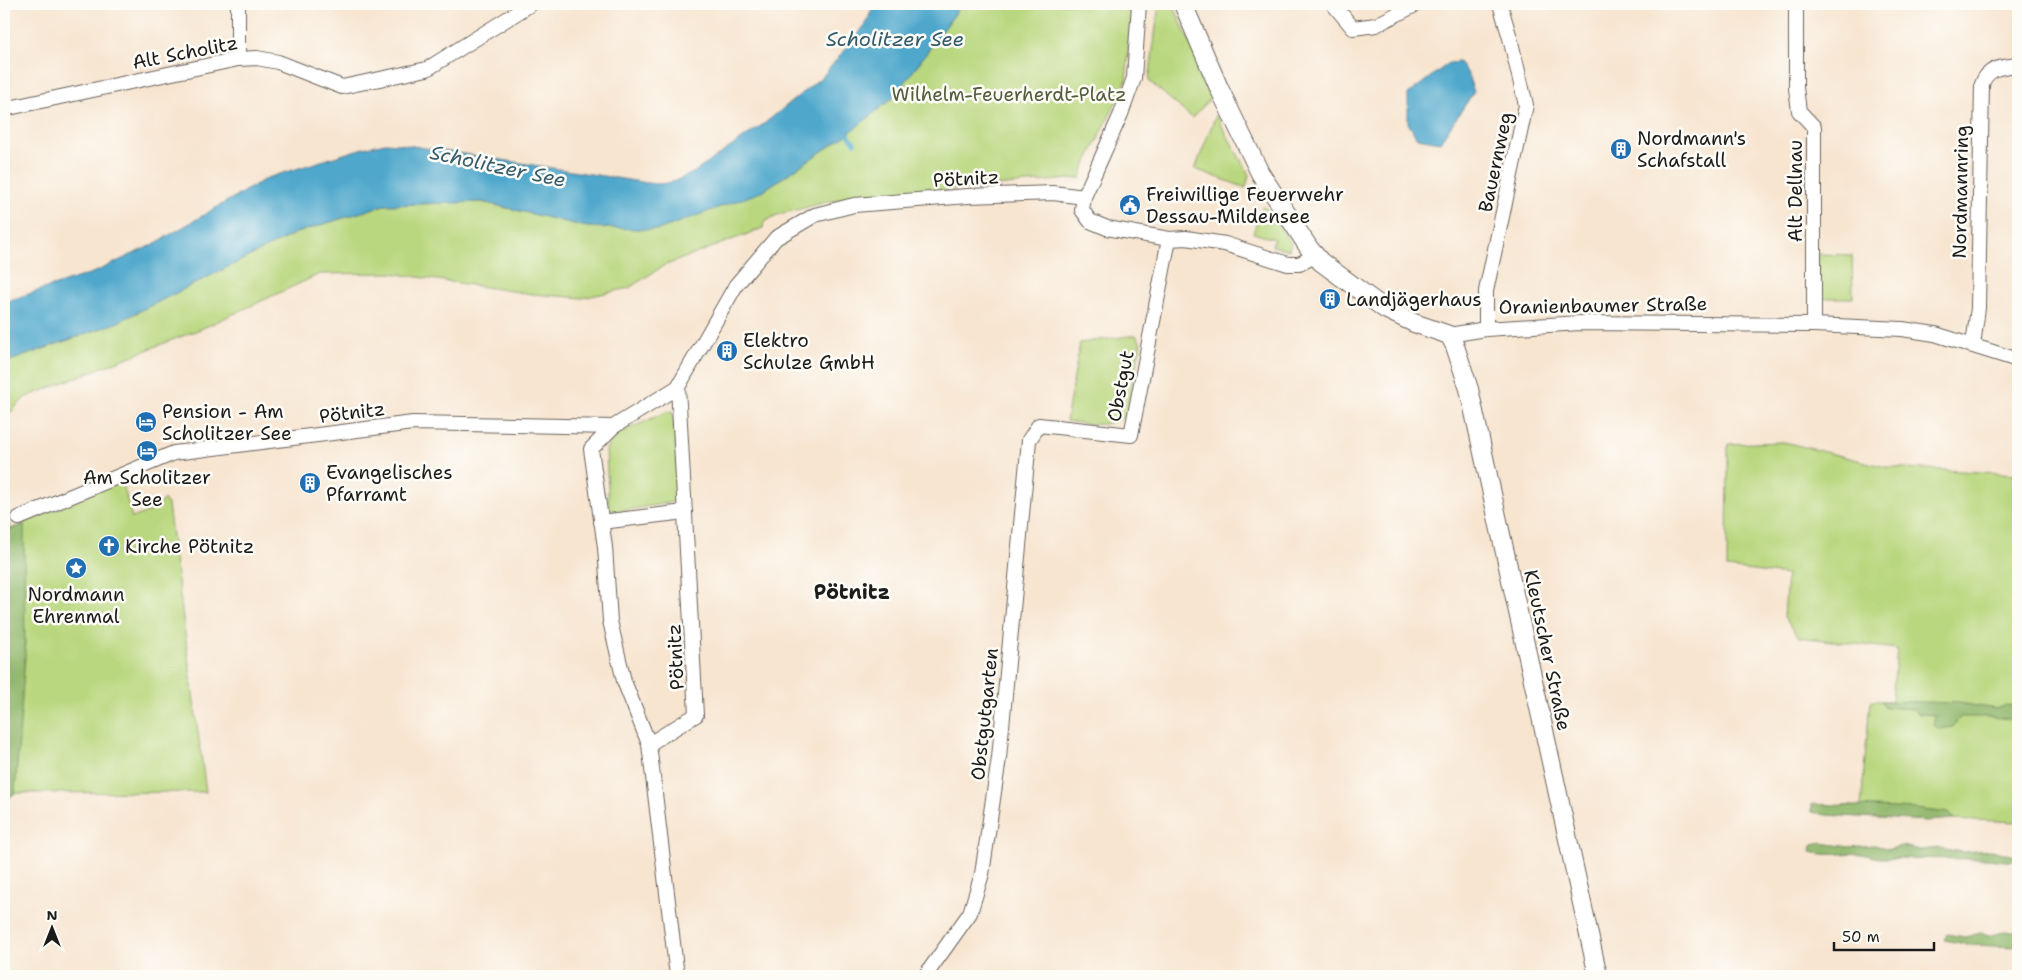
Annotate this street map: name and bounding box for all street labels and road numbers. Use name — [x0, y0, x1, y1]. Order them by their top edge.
street label: Alt Scholitz — [130, 30, 240, 75]
street label: Bauernweg — [1473, 110, 1518, 215]
street label: Nordmannring — [1947, 125, 1974, 259]
street label: Alt Dellnau — [1783, 140, 1808, 242]
street label: Pötnitz — [932, 164, 1000, 193]
street label: Oranienbaumer Straße — [1498, 291, 1708, 320]
street label: Obstgut — [1101, 348, 1140, 424]
street label: Pötnitz — [318, 396, 386, 429]
street label: Kleutscher Straße — [1518, 567, 1577, 733]
street label: Pötnitz — [661, 623, 690, 691]
street label: Obstgutgarten — [965, 647, 1004, 782]

